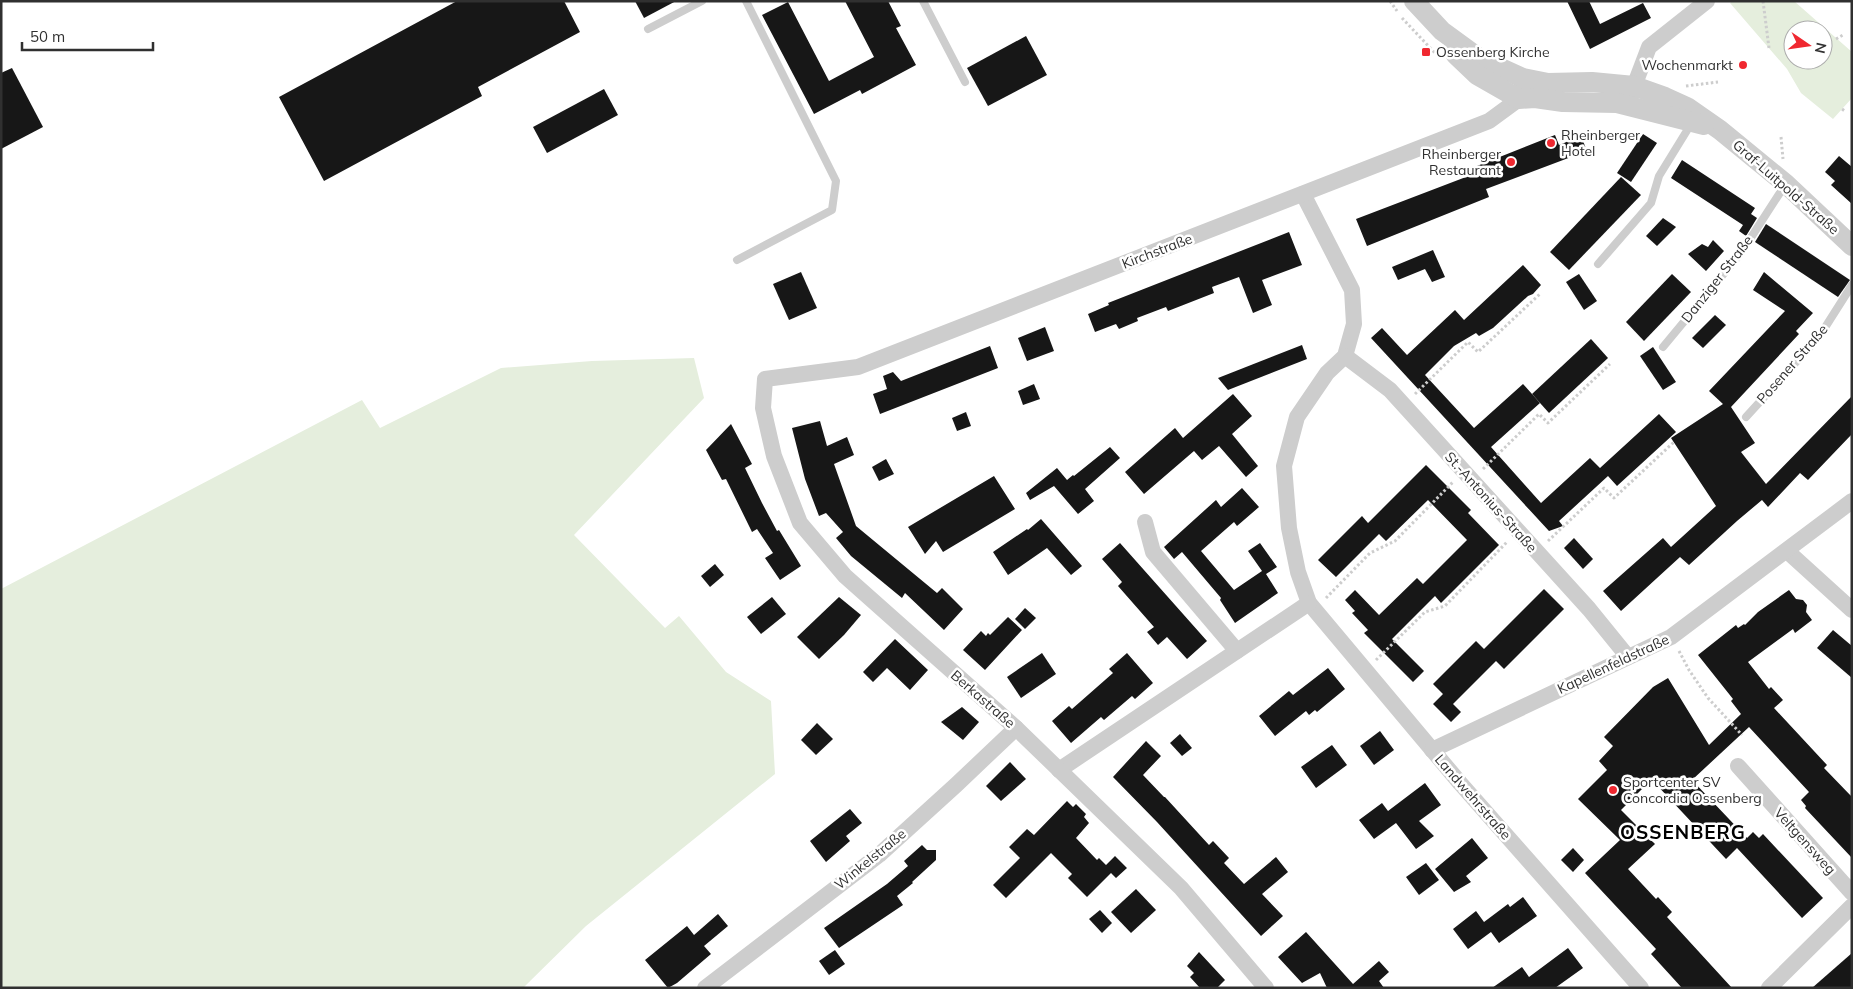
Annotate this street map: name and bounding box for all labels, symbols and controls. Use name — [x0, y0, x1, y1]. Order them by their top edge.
scale bar — [22, 20, 154, 52]
north arrow — [1783, 20, 1833, 70]
text: 50 m — [30, 27, 65, 46]
text: N — [1811, 41, 1831, 55]
place label: Ossenberg Kirche — [1436, 43, 1550, 61]
marker: Ossenberg Kirche — [1420, 46, 1432, 58]
place label: Wochenmarkt — [1642, 56, 1733, 74]
marker: Wochenmarkt — [1737, 59, 1749, 71]
place label: Rheinberger Hotel — [1561, 126, 1641, 160]
street label: Graf-Luitpold-Straße — [1729, 136, 1843, 238]
marker: Rheinberger Hotel — [1545, 137, 1557, 149]
place label: Rheinberger Restaurant — [1422, 145, 1502, 179]
marker: Rheinberger Restaurant — [1505, 156, 1517, 168]
street label: Kirchstraße — [1119, 229, 1195, 273]
street label: Danziger Straße — [1677, 232, 1757, 326]
street label: Posener Straße — [1753, 321, 1831, 407]
street label: St.-Antonius-Straße — [1441, 448, 1541, 556]
street label: Kapellenfeldstraße — [1554, 630, 1672, 698]
street label: Berkastraße — [947, 666, 1019, 732]
street label: Landwehrstraße — [1431, 751, 1515, 843]
place label: Sportcenter SV Concordia Ossenberg — [1623, 773, 1762, 807]
marker: Sportcenter SV Concordia Ossenberg — [1607, 784, 1619, 796]
street label: Veltgensweg — [1770, 804, 1840, 878]
district label: OSSENBERG — [1620, 820, 1746, 844]
street label: Winkelstraße — [831, 825, 909, 893]

